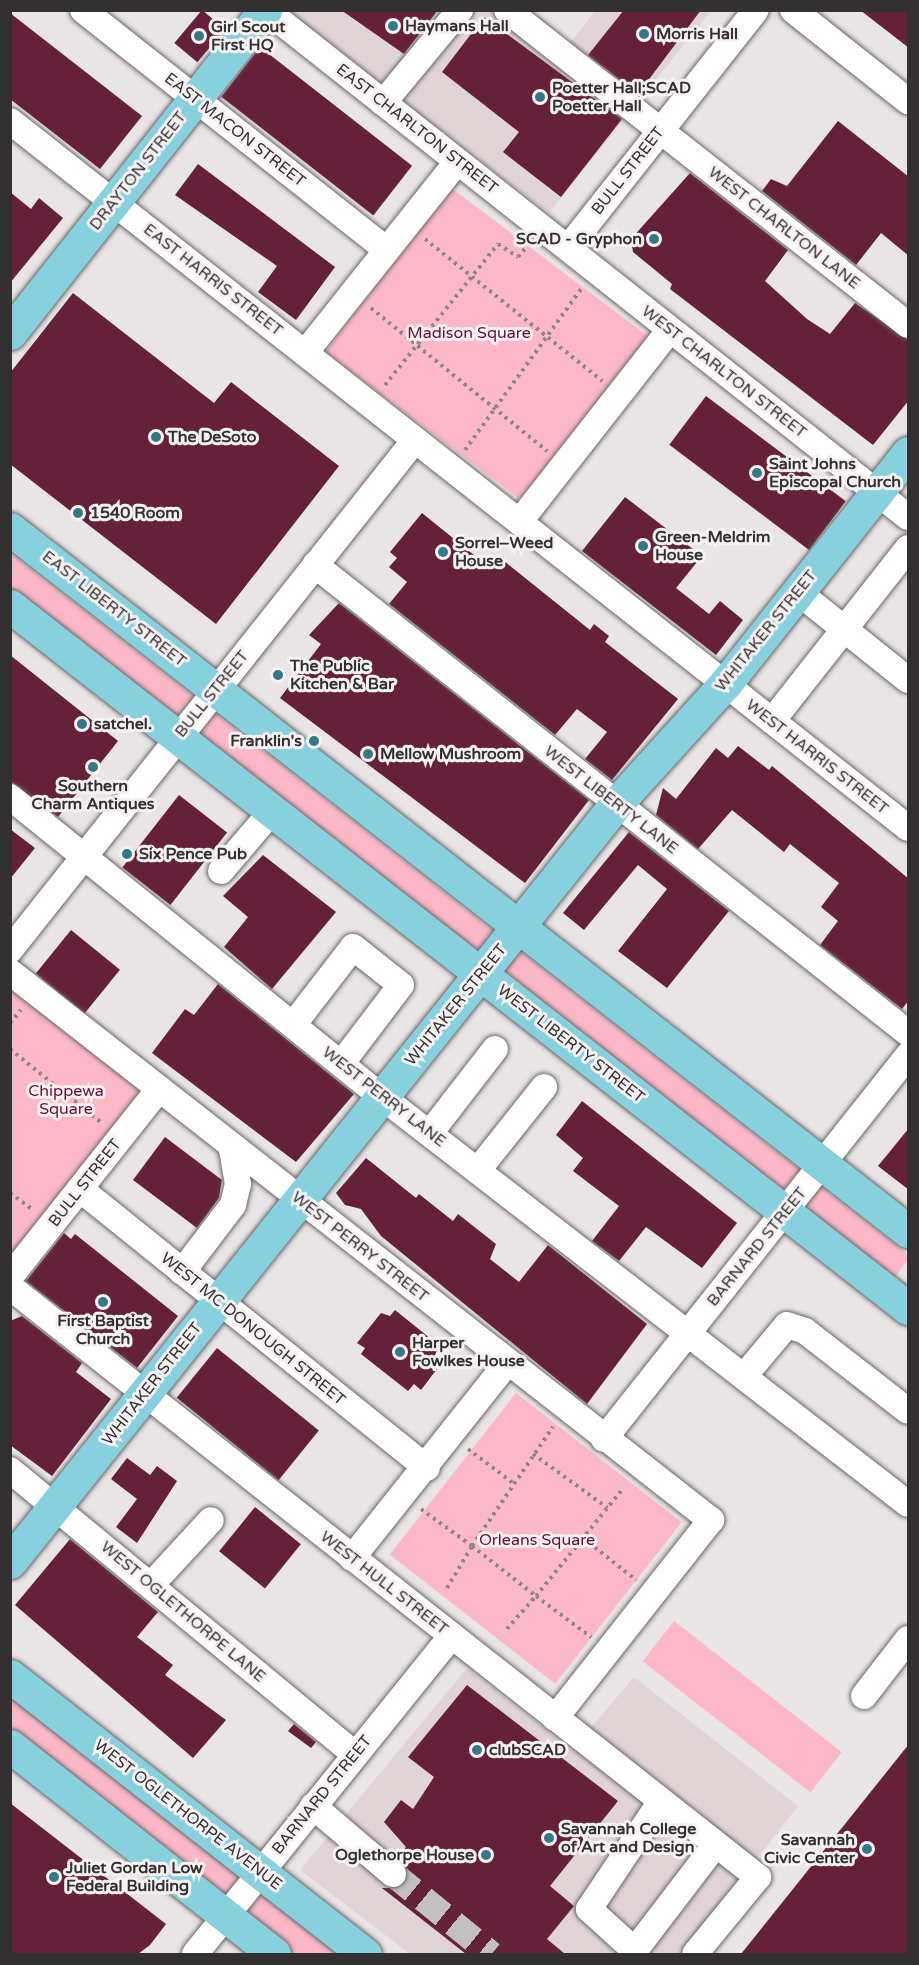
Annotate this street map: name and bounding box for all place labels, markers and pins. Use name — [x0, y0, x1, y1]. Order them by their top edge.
place label: Haymans Hall — [405, 16, 509, 36]
place label: Girl Scout First HQ — [211, 17, 285, 55]
marker: Haymans Hall — [386, 19, 400, 33]
place label: Morris Hall — [656, 24, 738, 44]
marker: Morris Hall — [637, 27, 651, 41]
marker: Girl Scout First HQ — [192, 29, 206, 43]
place label: Poetter Hall;SCAD Poetter Hall — [552, 78, 691, 116]
marker: Poetter Hall;SCAD Poetter Hall — [533, 90, 547, 104]
place label: SCAD - Gryphon — [516, 229, 642, 249]
marker: SCAD - Gryphon — [647, 232, 661, 246]
place label: The DeSoto — [168, 427, 256, 447]
marker: The DeSoto — [149, 430, 163, 444]
place label: Saint Johns Episcopal Church — [769, 454, 901, 492]
marker: Saint Johns Episcopal Church — [750, 466, 764, 480]
place label: 1540 Room — [90, 503, 180, 523]
marker: 1540 Room — [71, 506, 85, 520]
place label: Green-Meldrim House — [655, 527, 771, 565]
place label: Sorrel–Weed House — [455, 533, 553, 571]
marker: Green-Meldrim House — [636, 539, 650, 553]
marker: Sorrel–Weed House — [436, 545, 450, 559]
place label: The Public Kitchen & Bar — [290, 656, 394, 694]
marker: The Public Kitchen & Bar — [271, 668, 285, 682]
place label: satchel. — [94, 714, 152, 734]
marker: satchel. — [75, 717, 89, 731]
place label: Franklin's — [230, 731, 302, 751]
marker: Franklin's — [307, 734, 321, 748]
place label: Mellow Mushroom — [380, 744, 521, 764]
marker: Mellow Mushroom — [361, 747, 375, 761]
marker: Southern Charm Antiques — [86, 760, 100, 774]
place label: Southern Charm Antiques — [32, 776, 154, 814]
place label: Six Pence Pub — [139, 844, 247, 864]
marker: Six Pence Pub — [120, 847, 134, 861]
marker: First Baptist Church — [96, 1295, 110, 1309]
place label: First Baptist Church — [57, 1311, 149, 1349]
place label: Harper Fowlkes House — [412, 1333, 525, 1371]
marker: Harper Fowlkes House — [393, 1345, 407, 1359]
place label: clubSCAD — [489, 1740, 566, 1760]
marker: clubSCAD — [470, 1743, 484, 1757]
place label: Savannah College of Art and Design — [561, 1819, 696, 1857]
place label: Savannah Civic Center — [764, 1830, 855, 1868]
marker: Savannah College of Art and Design — [542, 1831, 556, 1845]
marker: Savannah Civic Center — [860, 1842, 874, 1856]
place label: Oglethorpe House — [335, 1845, 474, 1865]
marker: Oglethorpe House — [479, 1848, 493, 1862]
place label: Juliet Gordan Low Federal Building — [66, 1858, 203, 1896]
marker: Juliet Gordan Low Federal Building — [47, 1870, 61, 1884]

